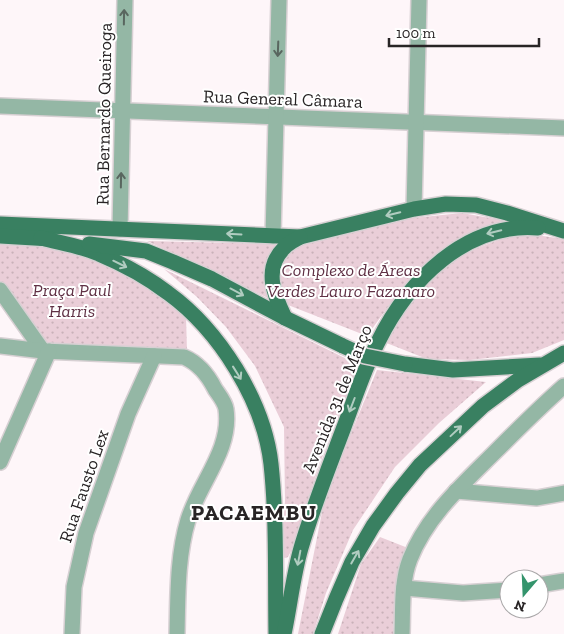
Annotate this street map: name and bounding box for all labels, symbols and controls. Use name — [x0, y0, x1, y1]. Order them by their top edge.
one-way arrow — [120, 10, 129, 26]
scale bar — [389, 15, 539, 47]
street label: Rua Bernardo Queiroga — [91, 22, 117, 206]
text: 100 m — [396, 24, 435, 42]
one-way arrow — [273, 40, 282, 56]
street label: Rua General Câmara — [203, 85, 363, 113]
one-way arrow — [116, 172, 126, 188]
one-way arrow — [386, 210, 402, 220]
one-way arrow — [487, 228, 503, 237]
one-way arrow — [226, 230, 242, 239]
park label: Complexo de Áreas Verdes Lauro Fazanaro — [267, 259, 435, 302]
one-way arrow — [112, 260, 127, 269]
park label: Praça Paul Harris — [33, 279, 111, 322]
one-way arrow — [230, 287, 245, 297]
street label: Avenida 31 de Março — [297, 322, 377, 476]
one-way arrow — [233, 365, 243, 379]
one-way arrow — [347, 397, 357, 412]
one-way arrow — [450, 425, 463, 437]
street label: Rua Fausto Lex — [54, 427, 114, 545]
district label: PACAEMBU — [191, 499, 317, 526]
one-way arrow — [294, 550, 303, 566]
one-way arrow — [351, 551, 361, 565]
north arrow — [499, 569, 549, 619]
text: N — [512, 596, 528, 616]

